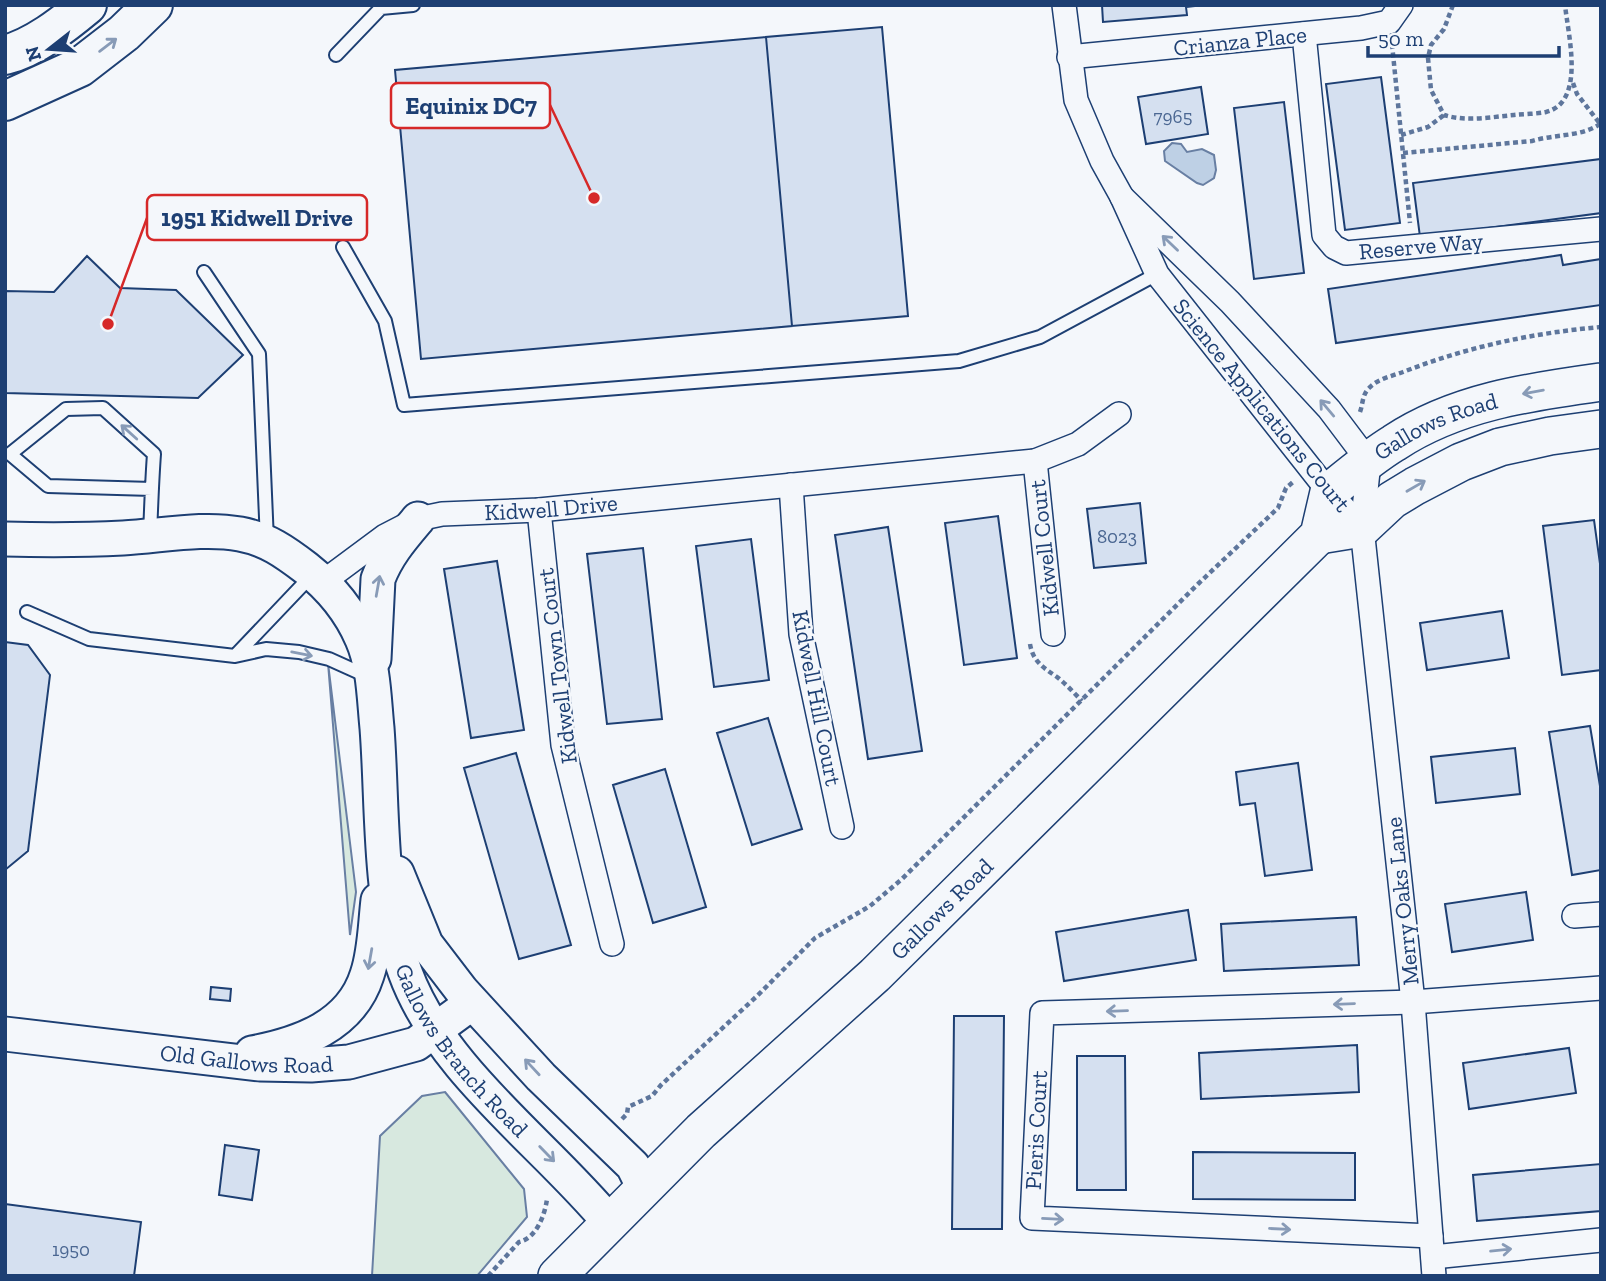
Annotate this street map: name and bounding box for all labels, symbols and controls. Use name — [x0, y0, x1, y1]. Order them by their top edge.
north arrow — [14, 14, 84, 84]
scale bar — [1368, 14, 1559, 58]
street label: Crianza Place — [1172, 20, 1308, 62]
text: 50 m — [1378, 26, 1424, 51]
one-way arrow — [98, 38, 117, 53]
text: N — [20, 44, 46, 64]
callout: Equinix DC7 — [391, 83, 550, 128]
text: Equinix DC7 — [405, 91, 537, 120]
house number: 7965 — [1154, 105, 1192, 128]
callout: 1951 Kidwell Drive — [147, 195, 367, 240]
text: 1951 Kidwell Drive — [161, 203, 353, 232]
street label: Reserve Way — [1358, 227, 1485, 265]
one-way arrow — [1162, 235, 1179, 252]
street label: Science Applications Court — [1167, 293, 1357, 518]
street label: Gallows Road — [1368, 386, 1501, 466]
one-way arrow — [1522, 386, 1545, 399]
one-way arrow — [1319, 399, 1335, 417]
one-way arrow — [121, 423, 138, 440]
street label: Kidwell Court — [1023, 478, 1065, 618]
one-way arrow — [1405, 479, 1425, 493]
street label: Kidwell Drive — [484, 488, 619, 526]
house number: 8023 — [1097, 525, 1137, 548]
street label: Kidwell Town Court — [531, 566, 583, 765]
one-way arrow — [372, 575, 385, 598]
street label: Kidwell Hill Court — [786, 608, 848, 789]
one-way arrow — [290, 647, 313, 661]
street label: Merry Oaks Lane — [1379, 816, 1425, 986]
street label: Gallows Road — [885, 852, 999, 966]
one-way arrow — [363, 947, 377, 969]
street label: Gallows Branch Road — [389, 960, 534, 1143]
one-way arrow — [1333, 998, 1356, 1011]
one-way arrow — [1106, 1004, 1129, 1017]
street label: Old Gallows Road — [159, 1038, 334, 1079]
one-way arrow — [523, 1059, 540, 1076]
street label: Pieris Court — [1019, 1069, 1053, 1190]
one-way arrow — [538, 1145, 555, 1162]
one-way arrow — [1041, 1212, 1064, 1225]
one-way arrow — [1268, 1222, 1291, 1235]
house number: 1950 — [52, 1238, 90, 1261]
one-way arrow — [1489, 1243, 1512, 1256]

